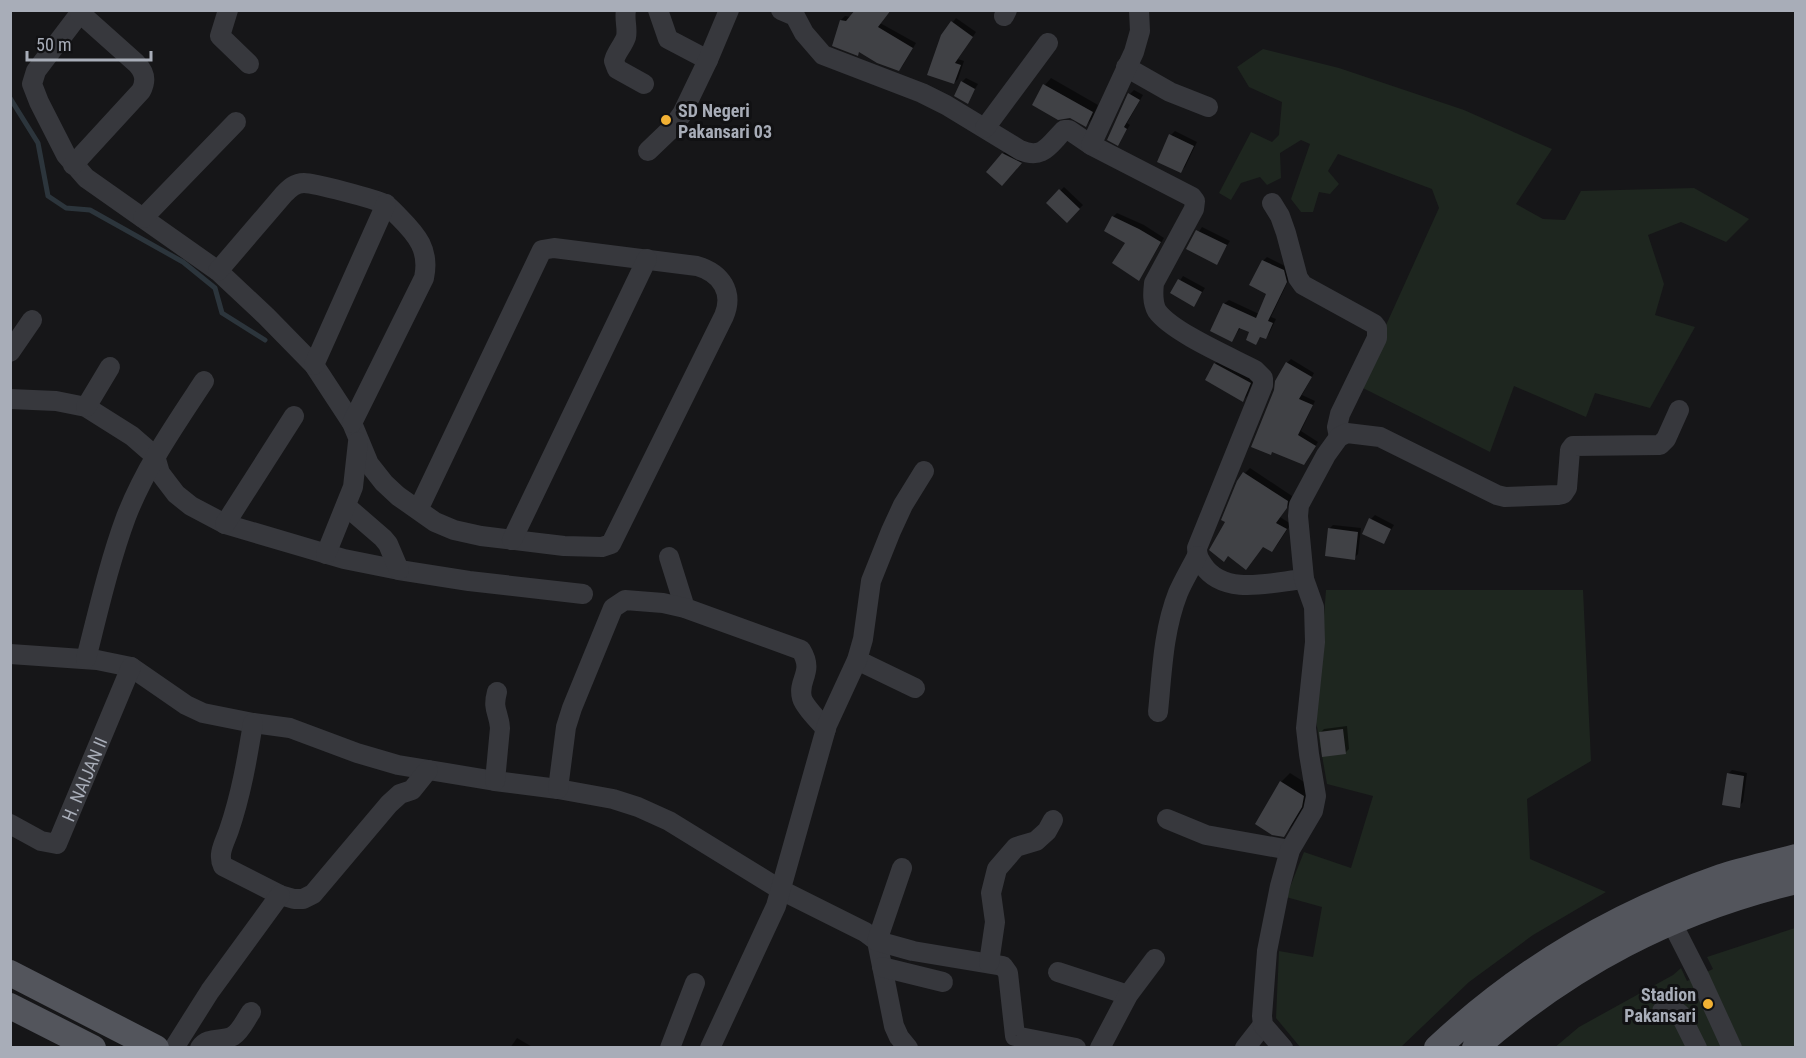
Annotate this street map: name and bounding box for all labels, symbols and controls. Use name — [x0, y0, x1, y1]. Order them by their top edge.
scale bar — [27, 24, 152, 62]
text: 50 m — [36, 34, 71, 55]
place label: SD Negeri Pakansari 03 — [678, 100, 772, 142]
marker: SD Negeri Pakansari 03 — [659, 113, 673, 127]
street label: H. NAIJAN II — [57, 734, 111, 824]
place label: Stadion Pakansari — [1624, 984, 1696, 1026]
marker: Stadion Pakansari — [1701, 997, 1715, 1011]

